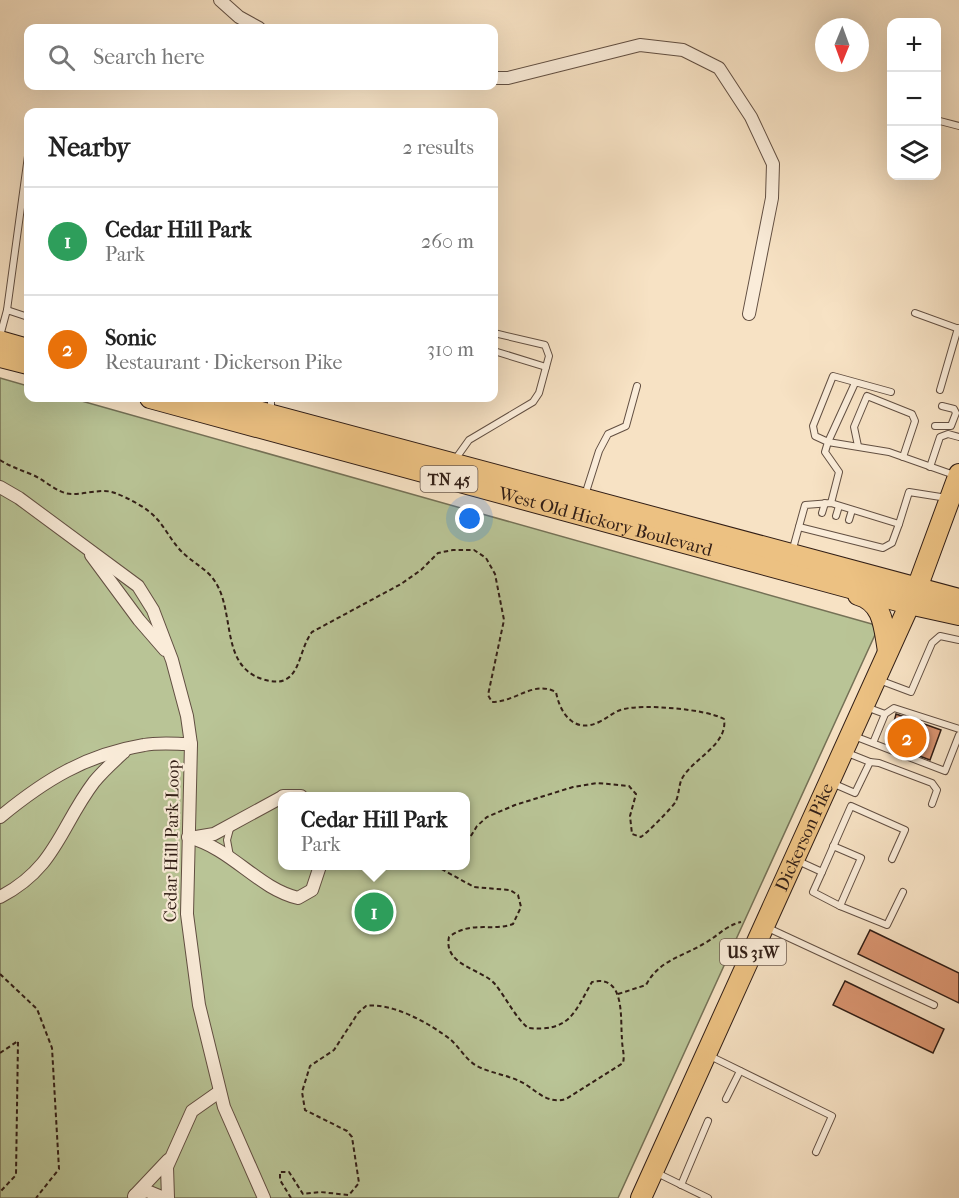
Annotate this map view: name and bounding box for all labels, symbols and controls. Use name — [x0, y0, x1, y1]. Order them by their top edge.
north arrow — [815, 18, 869, 72]
map controls — [887, 18, 941, 180]
button: + — [887, 18, 941, 72]
search box — [24, 24, 498, 90]
icon: search — [45, 41, 78, 74]
text: Search here — [93, 44, 205, 70]
button: − — [887, 72, 941, 126]
button: layers — [887, 126, 941, 180]
text: Nearby — [48, 132, 130, 163]
text: 2 results — [403, 136, 474, 159]
text: Cedar Hill Park — [105, 217, 251, 243]
text: 1 — [64, 230, 71, 253]
text: 260 m — [421, 230, 474, 253]
text: Park — [105, 243, 145, 266]
text: Sonic — [105, 325, 156, 351]
text: 2 — [62, 338, 73, 361]
text: 310 m — [427, 338, 474, 361]
text: Restaurant · Dickerson Pike — [105, 351, 342, 374]
road number: TN 45 — [420, 466, 478, 492]
street label: West Old Hickory Boulevard — [495, 482, 715, 561]
your location — [455, 504, 484, 533]
pin: 2 — [888, 716, 926, 760]
street label: Cedar Hill Park Loop — [160, 759, 184, 922]
street label: Dickerson Pike — [771, 780, 838, 895]
popup — [278, 792, 470, 870]
text: Cedar Hill Park — [301, 807, 447, 833]
text: Park — [301, 833, 341, 856]
pin: 1 — [354, 890, 394, 934]
road number: US 31W — [720, 939, 786, 965]

